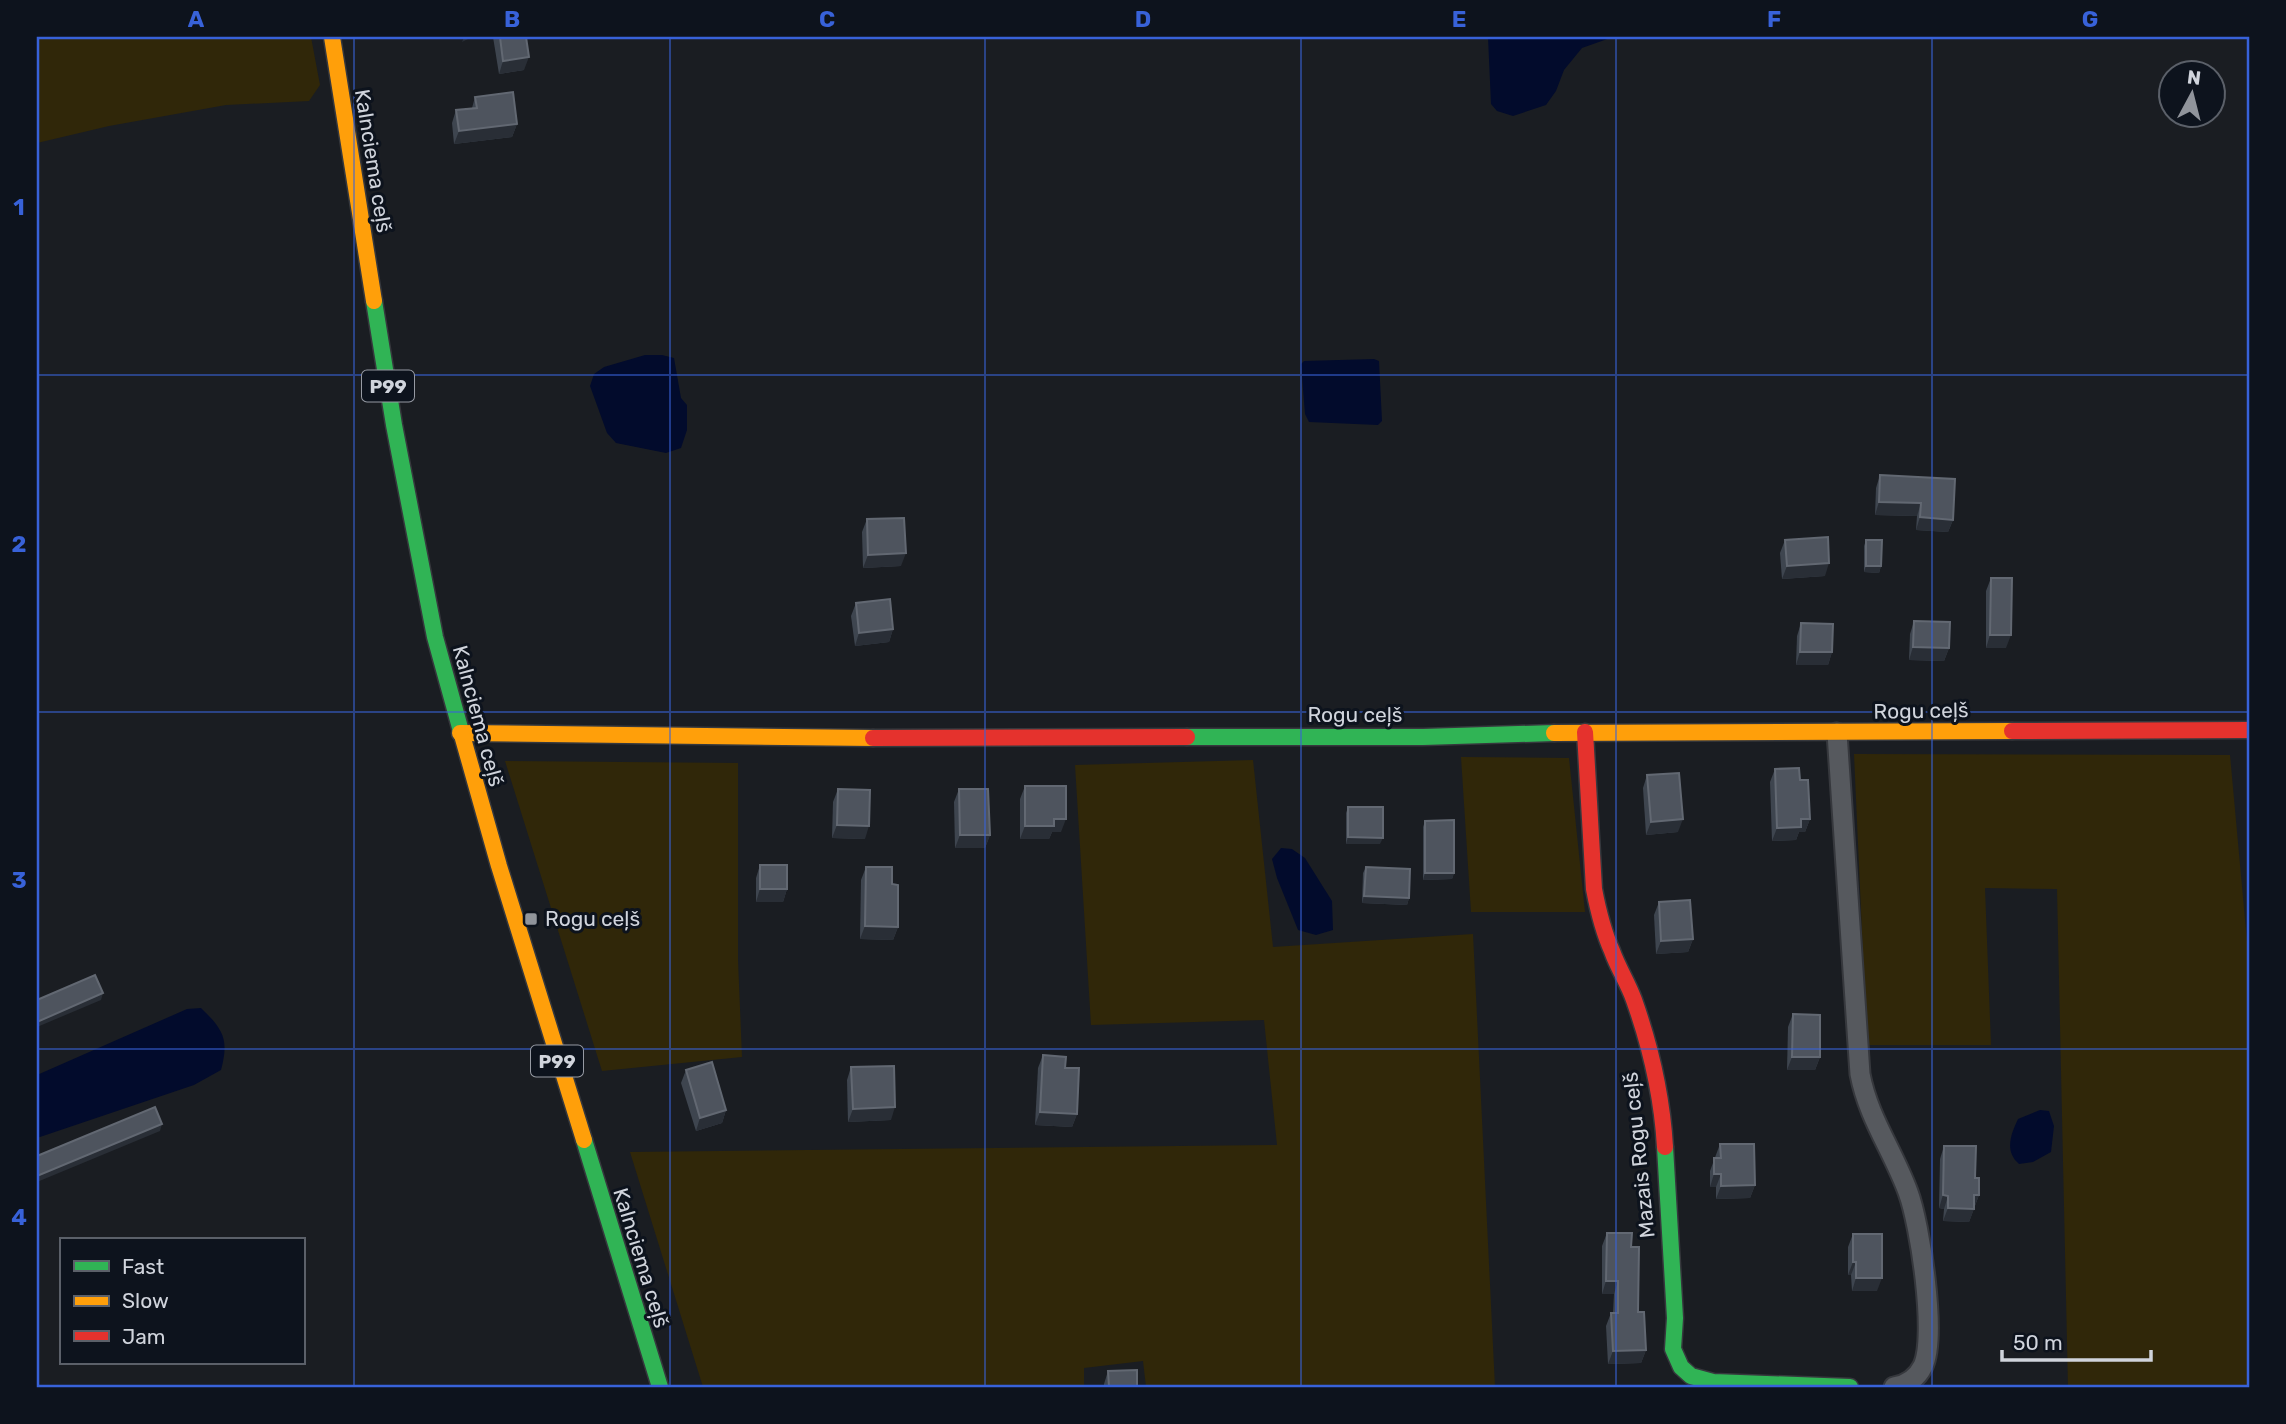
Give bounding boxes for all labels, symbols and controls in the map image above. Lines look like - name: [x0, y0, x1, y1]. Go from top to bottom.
- text: A: [188, 5, 205, 33]
- text: B: [504, 5, 520, 33]
- text: C: [819, 5, 835, 33]
- text: D: [1135, 5, 1151, 33]
- text: E: [1452, 5, 1466, 33]
- text: F: [1767, 5, 1781, 33]
- text: G: [2082, 5, 2098, 33]
- north arrow: [2156, 60, 2226, 130]
- text: N: [2186, 65, 2202, 90]
- street label: Kalnciema ceļš: [350, 87, 397, 234]
- text: 1: [13, 193, 25, 221]
- road number: P99: [362, 370, 414, 402]
- text: 2: [12, 530, 26, 558]
- street label: Kalnciema ceļš: [448, 643, 509, 789]
- street label: Rogu ceļš: [1873, 697, 1969, 724]
- street label: Rogu ceļš: [1307, 702, 1403, 727]
- text: 3: [11, 866, 27, 894]
- place label: Rogu ceļš: [545, 906, 640, 931]
- marker: Rogu ceļš: [523, 911, 539, 927]
- road number: P99: [531, 1046, 583, 1077]
- street label: Mazais Rogu ceļš: [1617, 1071, 1660, 1239]
- street label: Kalnciema ceļš: [608, 1185, 675, 1331]
- text: 4: [11, 1203, 27, 1231]
- legend: [60, 1238, 304, 1364]
- text: Fast: [122, 1254, 164, 1279]
- text: Slow: [122, 1288, 169, 1313]
- scale bar: [2002, 1319, 2151, 1363]
- text: Jam: [122, 1324, 166, 1349]
- text: 50 m: [2013, 1330, 2063, 1355]

